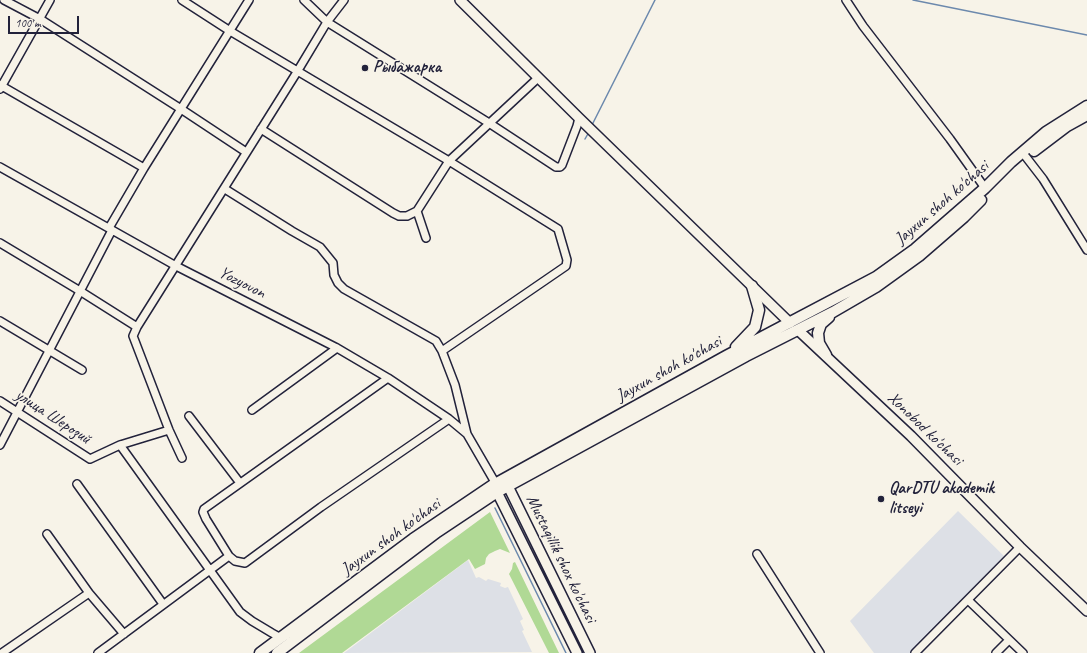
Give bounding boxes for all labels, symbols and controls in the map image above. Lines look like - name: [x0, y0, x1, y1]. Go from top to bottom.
- scale bar: [10, 8, 81, 34]
- text: 100 m: [15, 15, 41, 31]
- place label: Рыбажарка: [373, 58, 441, 78]
- marker: Рыбажарка: [360, 63, 370, 73]
- street label: Jayxun shoh ko'chasi: [891, 157, 993, 249]
- street label: Yozyovon: [215, 263, 269, 303]
- street label: Jayxun shoh ko'chasi: [613, 332, 725, 406]
- street label: улица Шерозий: [11, 385, 95, 449]
- street label: Xonobod ko'chasi: [883, 388, 967, 470]
- place label: QarDTU akademik litseyi: [889, 479, 994, 519]
- street label: Mustaqillik shox ko'chasi: [521, 492, 601, 626]
- street label: Jayxun shoh ko'chasi: [337, 494, 445, 580]
- marker: QarDTU akademik litseyi: [876, 494, 886, 504]

